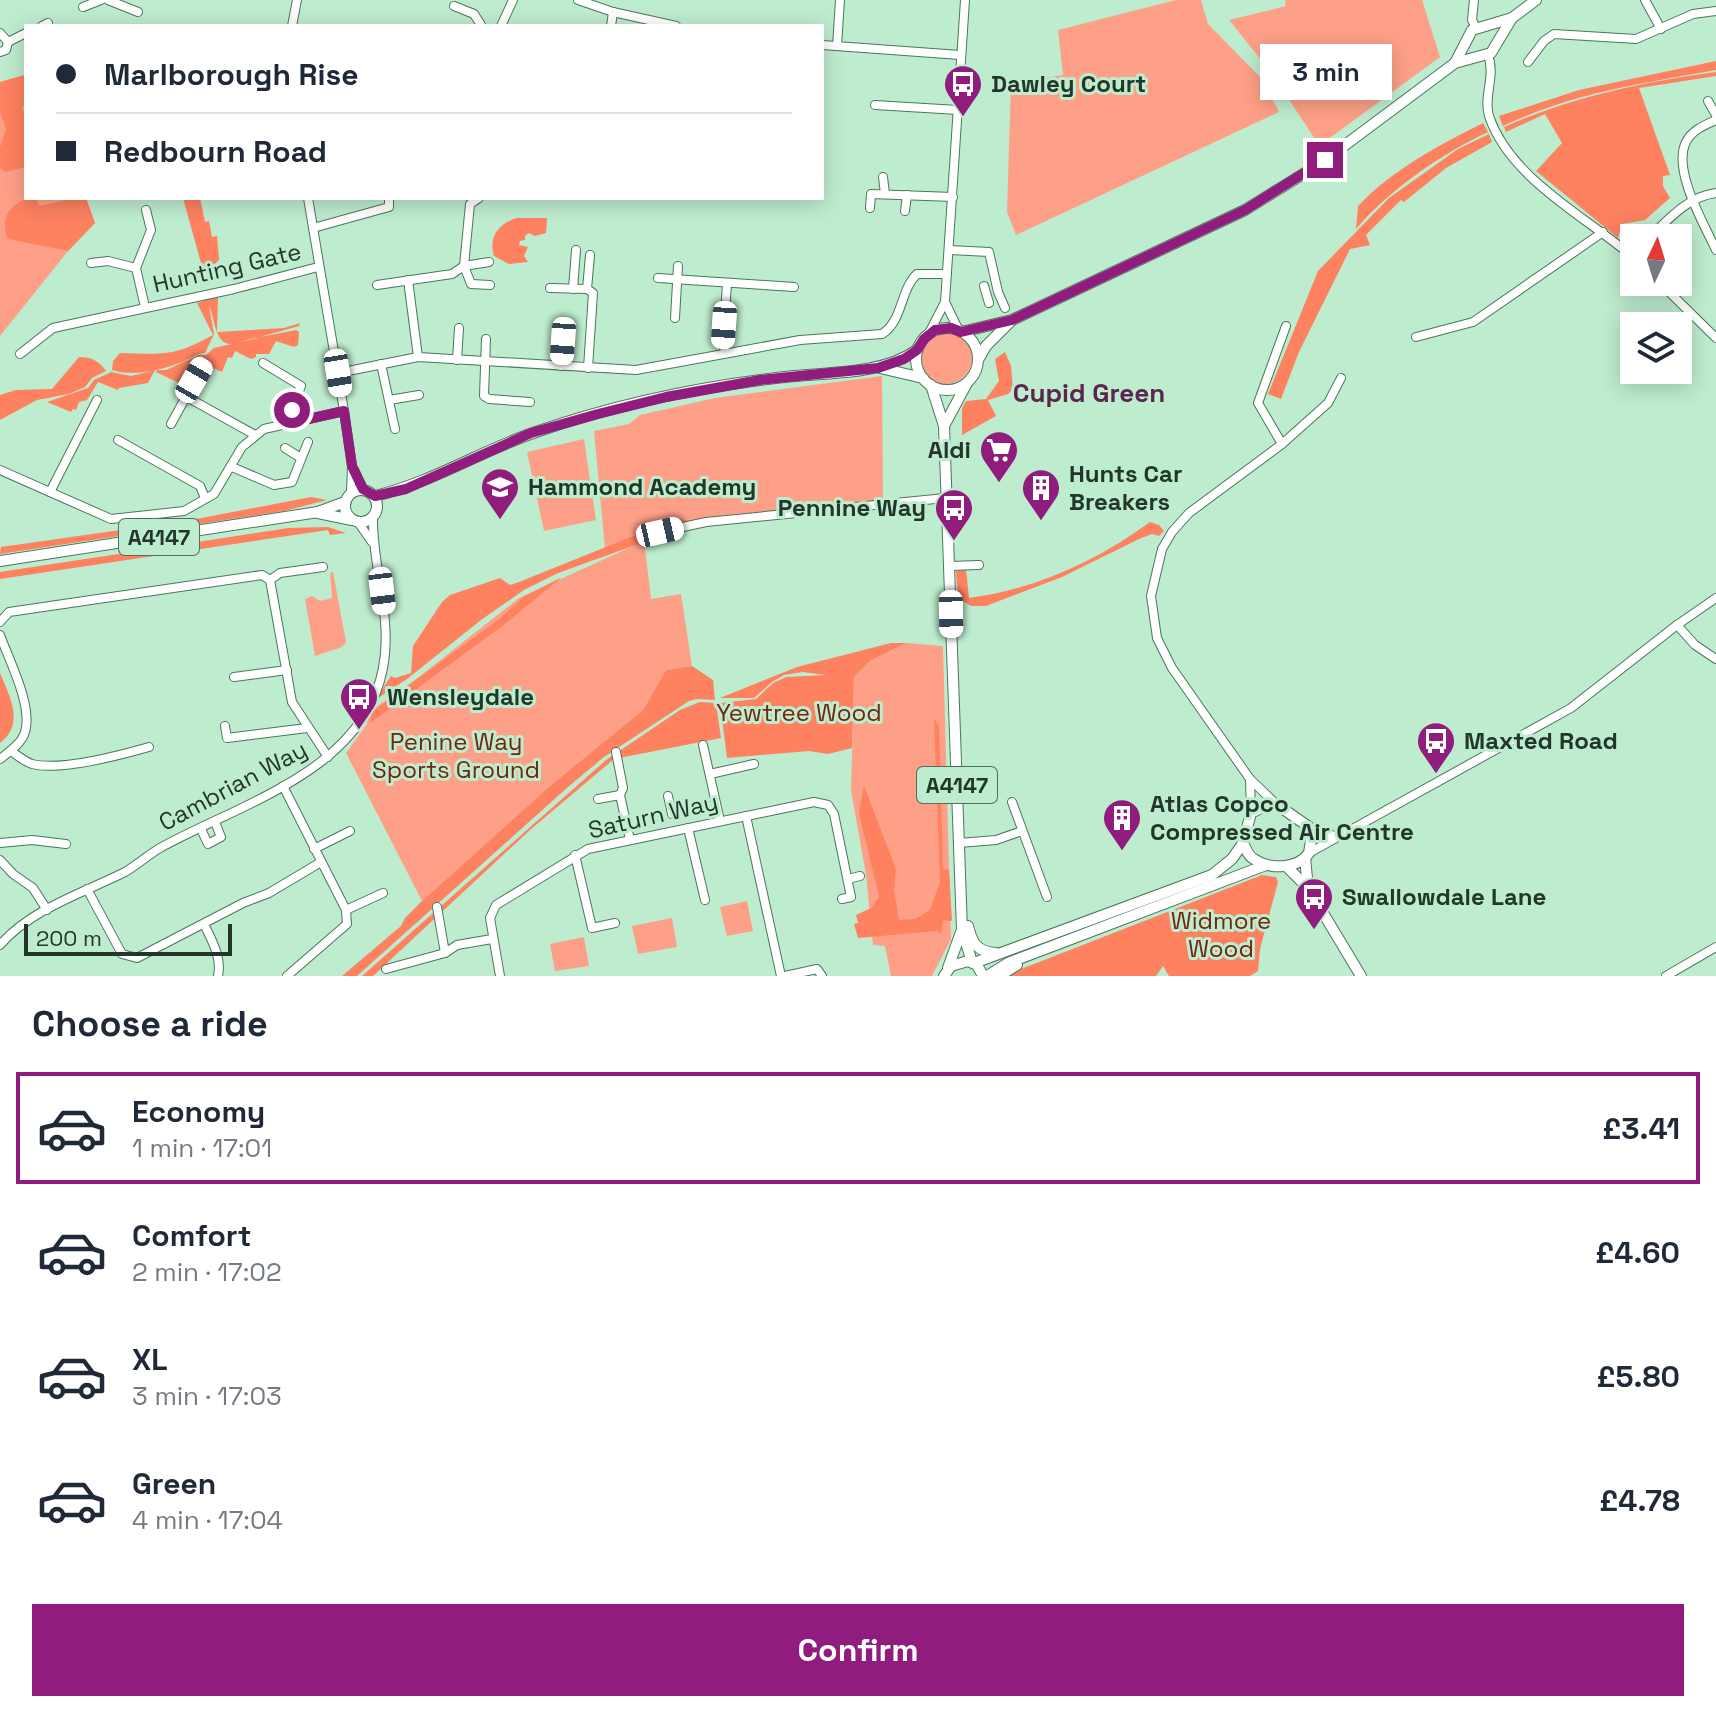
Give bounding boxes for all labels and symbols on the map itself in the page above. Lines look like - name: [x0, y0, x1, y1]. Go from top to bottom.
- callout: 3 min: [1259, 44, 1391, 100]
- bus stop icon: Dawley Court: [942, 63, 984, 118]
- place label: Dawley Court: [991, 68, 1146, 99]
- route end: [1307, 142, 1343, 178]
- north arrow: [1620, 224, 1692, 296]
- street label: Hunting Gate: [149, 235, 304, 300]
- car: [710, 300, 738, 350]
- car: [549, 316, 577, 366]
- car: [322, 347, 354, 399]
- car: [172, 353, 216, 407]
- district label: Cupid Green: [1013, 376, 1165, 410]
- route start: [274, 392, 310, 428]
- supermarket icon: Aldi: [978, 429, 1020, 484]
- place label: Aldi: [928, 434, 971, 465]
- place label: Hunts Car Breakers: [1069, 458, 1182, 517]
- school or university icon: Hammond Academy: [479, 466, 521, 521]
- building icon: Hunts Car Breakers: [1020, 467, 1062, 522]
- place label: Hammond Academy: [528, 471, 756, 502]
- bus stop icon: Pennine Way: [933, 487, 975, 542]
- place label: Pennine Way: [778, 492, 926, 523]
- car: [634, 515, 686, 549]
- road number: A4147: [119, 519, 199, 555]
- car: [367, 566, 397, 616]
- car: [939, 590, 963, 638]
- bus stop icon: Wensleydale: [338, 676, 380, 731]
- place label: Wensleydale: [387, 681, 534, 712]
- park label: Yewtree Wood: [716, 697, 882, 728]
- bus stop icon: Maxted Road: [1415, 720, 1457, 775]
- place label: Maxted Road: [1464, 725, 1618, 756]
- park label: Penine Way Sports Ground: [372, 726, 540, 785]
- street label: Cambrian Way: [153, 733, 312, 838]
- road number: A4147: [917, 767, 997, 803]
- street label: Saturn Way: [585, 786, 721, 845]
- place label: Atlas Copco Compressed Air Centre: [1150, 788, 1414, 847]
- building icon: Atlas Copco Compressed Air Centre: [1101, 797, 1143, 852]
- bus stop icon: Swallowdale Lane: [1293, 876, 1335, 931]
- place label: Swallowdale Lane: [1342, 881, 1546, 912]
- park label: Widmore Wood: [1171, 905, 1271, 964]
- scale bar: [24, 920, 232, 956]

